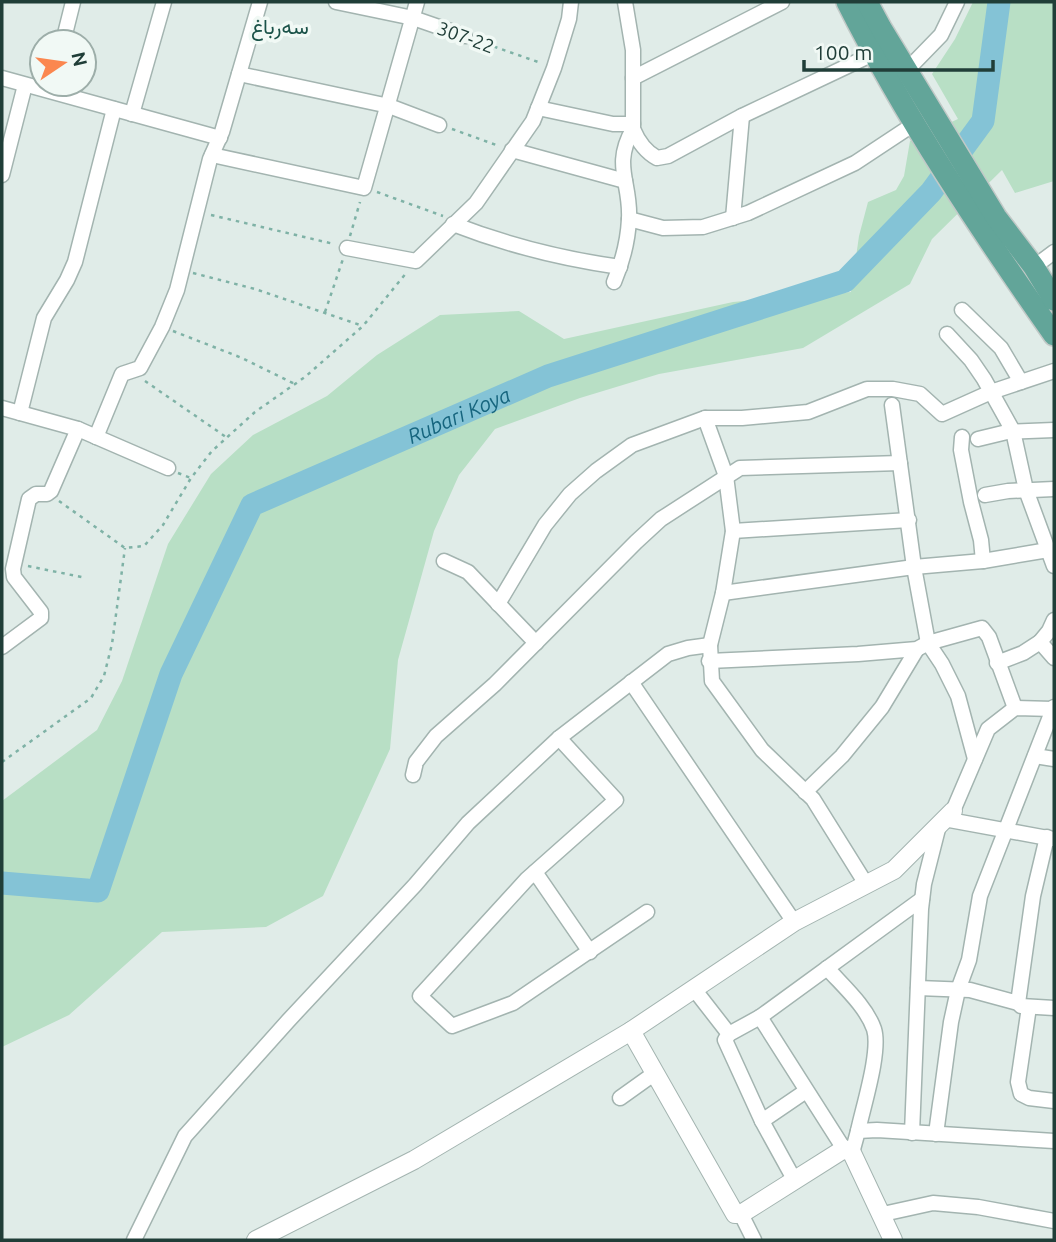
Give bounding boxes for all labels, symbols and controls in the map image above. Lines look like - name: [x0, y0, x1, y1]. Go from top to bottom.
- district label: سەرباغ: [251, 14, 309, 41]
- street label: 307-22: [434, 17, 498, 57]
- north arrow: [28, 28, 98, 98]
- scale bar: [804, 28, 993, 72]
- text: 100 m: [814, 40, 872, 64]
- text: N: [67, 50, 92, 69]
- water label: Rubari Koya: [403, 382, 514, 448]

